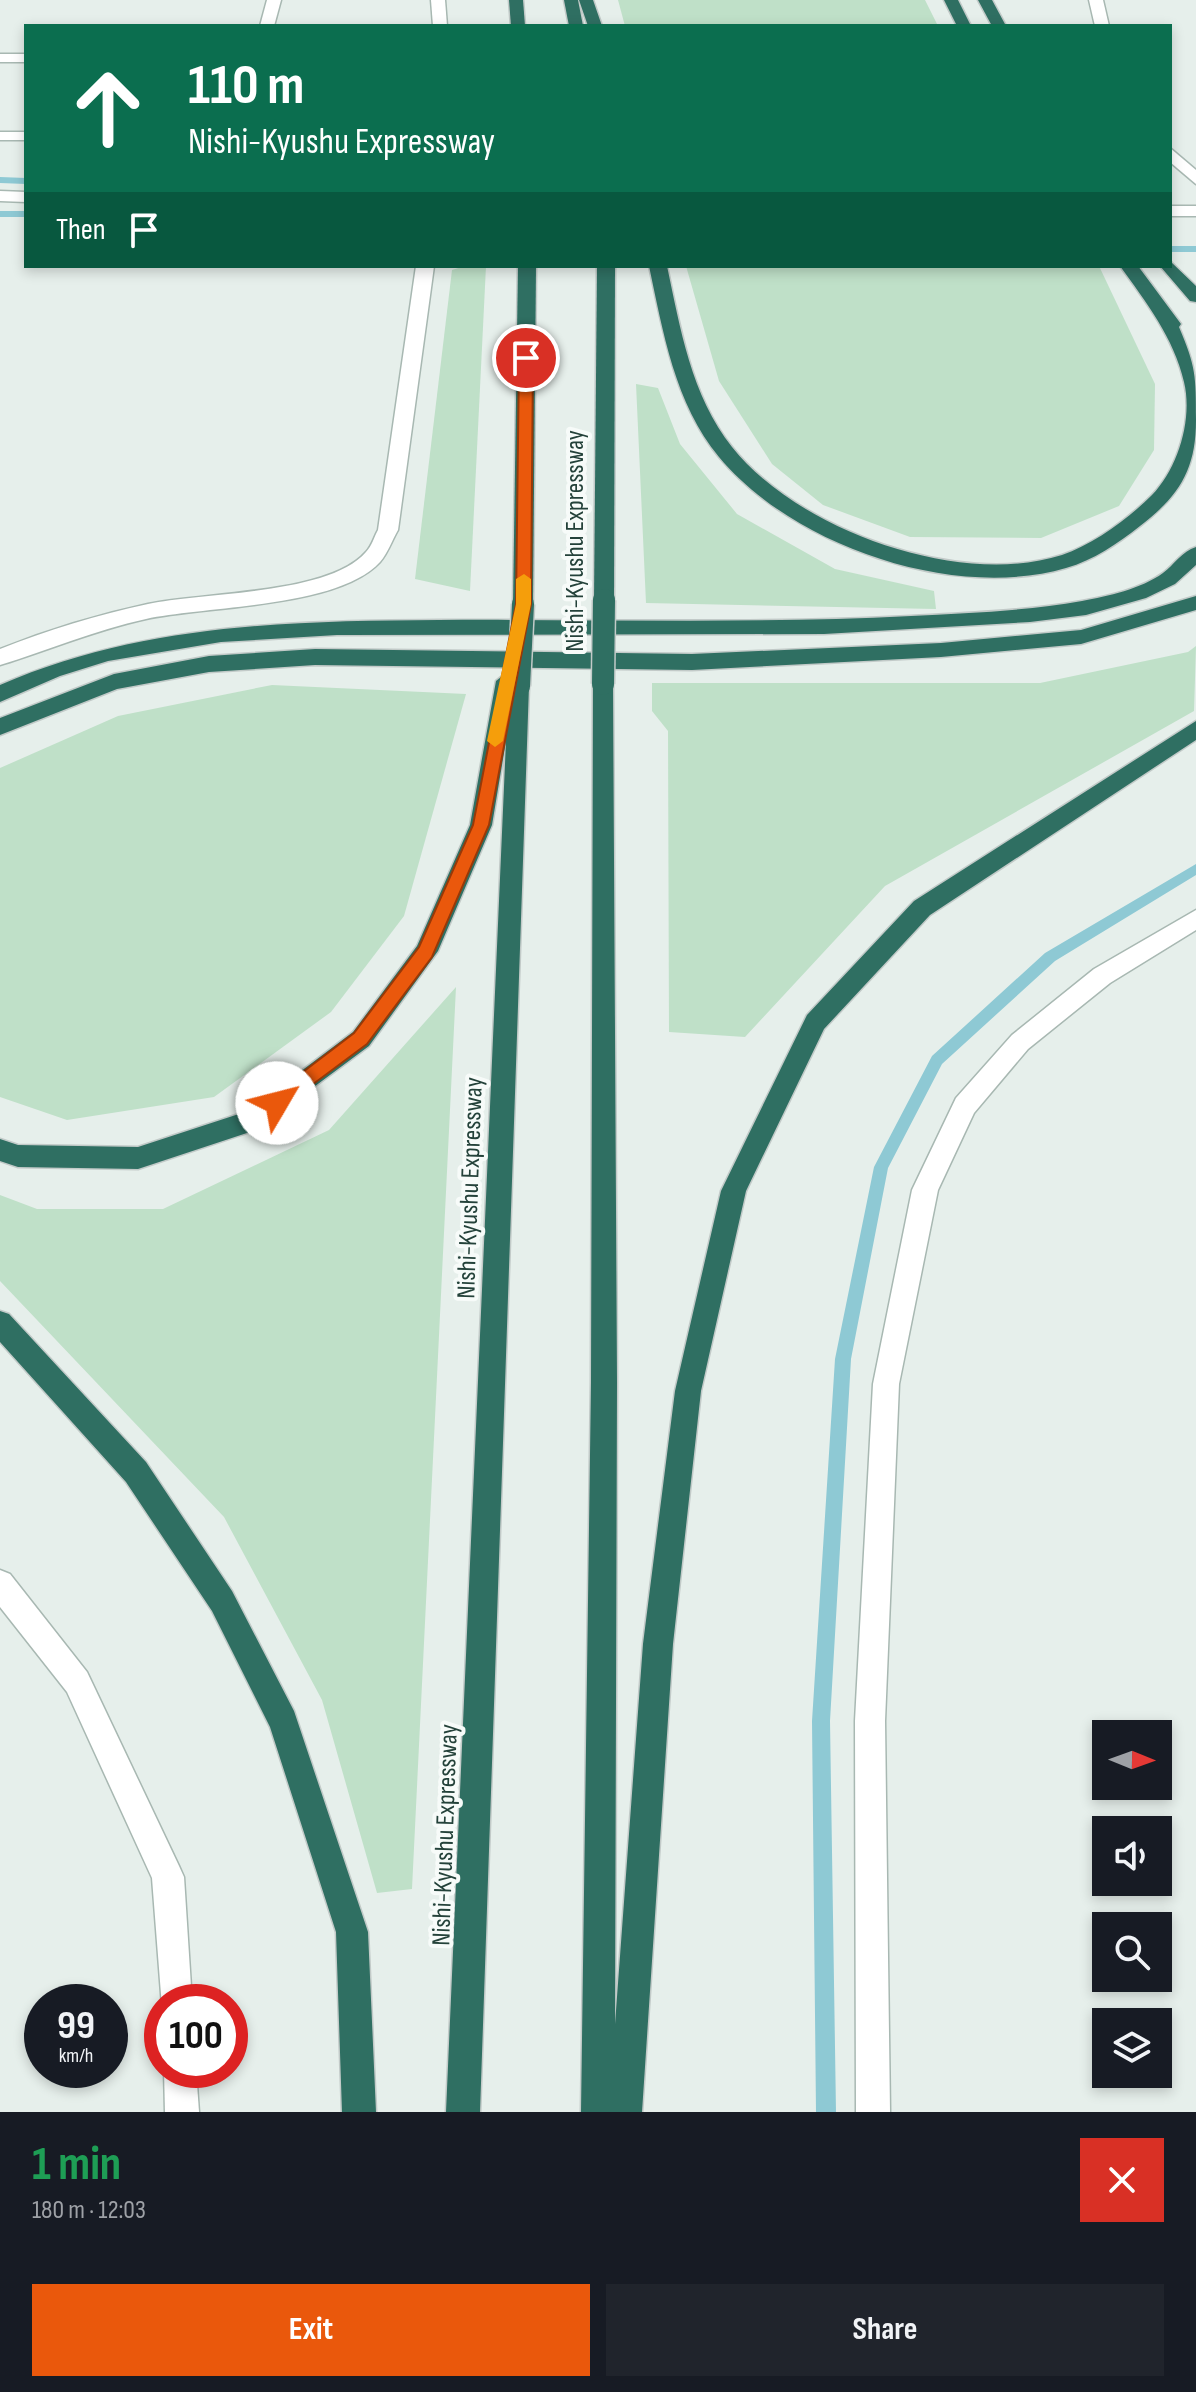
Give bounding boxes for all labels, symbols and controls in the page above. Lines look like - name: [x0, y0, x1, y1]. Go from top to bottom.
- text: 110 m: [188, 53, 304, 120]
- icon: ahead: [56, 56, 160, 160]
- text: Nishi-Kyushu Expressway: [188, 121, 495, 164]
- icon: arrive: [122, 208, 166, 252]
- text: Then: [56, 212, 106, 248]
- pin: [492, 324, 560, 392]
- icon: arrive: [504, 336, 548, 380]
- street label: Nishi-Kyushu Expressway: [560, 430, 591, 652]
- position arrow: [235, 1061, 319, 1145]
- street label: Nishi-Kyushu Expressway: [451, 1077, 490, 1299]
- north arrow: [1092, 1720, 1172, 1800]
- map controls: [1092, 1720, 1172, 2088]
- street label: Nishi-Kyushu Expressway: [426, 1724, 465, 1946]
- button: sound: [1092, 1816, 1172, 1896]
- button: search: [1092, 1912, 1172, 1992]
- speed limit sign: 100: [144, 1984, 248, 2088]
- text: 99: [57, 2002, 95, 2050]
- button: layers: [1092, 2008, 1172, 2088]
- text: km/h: [59, 2044, 93, 2068]
- text: 1 min: [32, 2136, 121, 2193]
- button: close: [1080, 2138, 1164, 2222]
- text: 180 m · 12:03: [32, 2195, 146, 2226]
- button: Exit: [32, 2284, 590, 2376]
- button: Share: [606, 2284, 1164, 2376]

